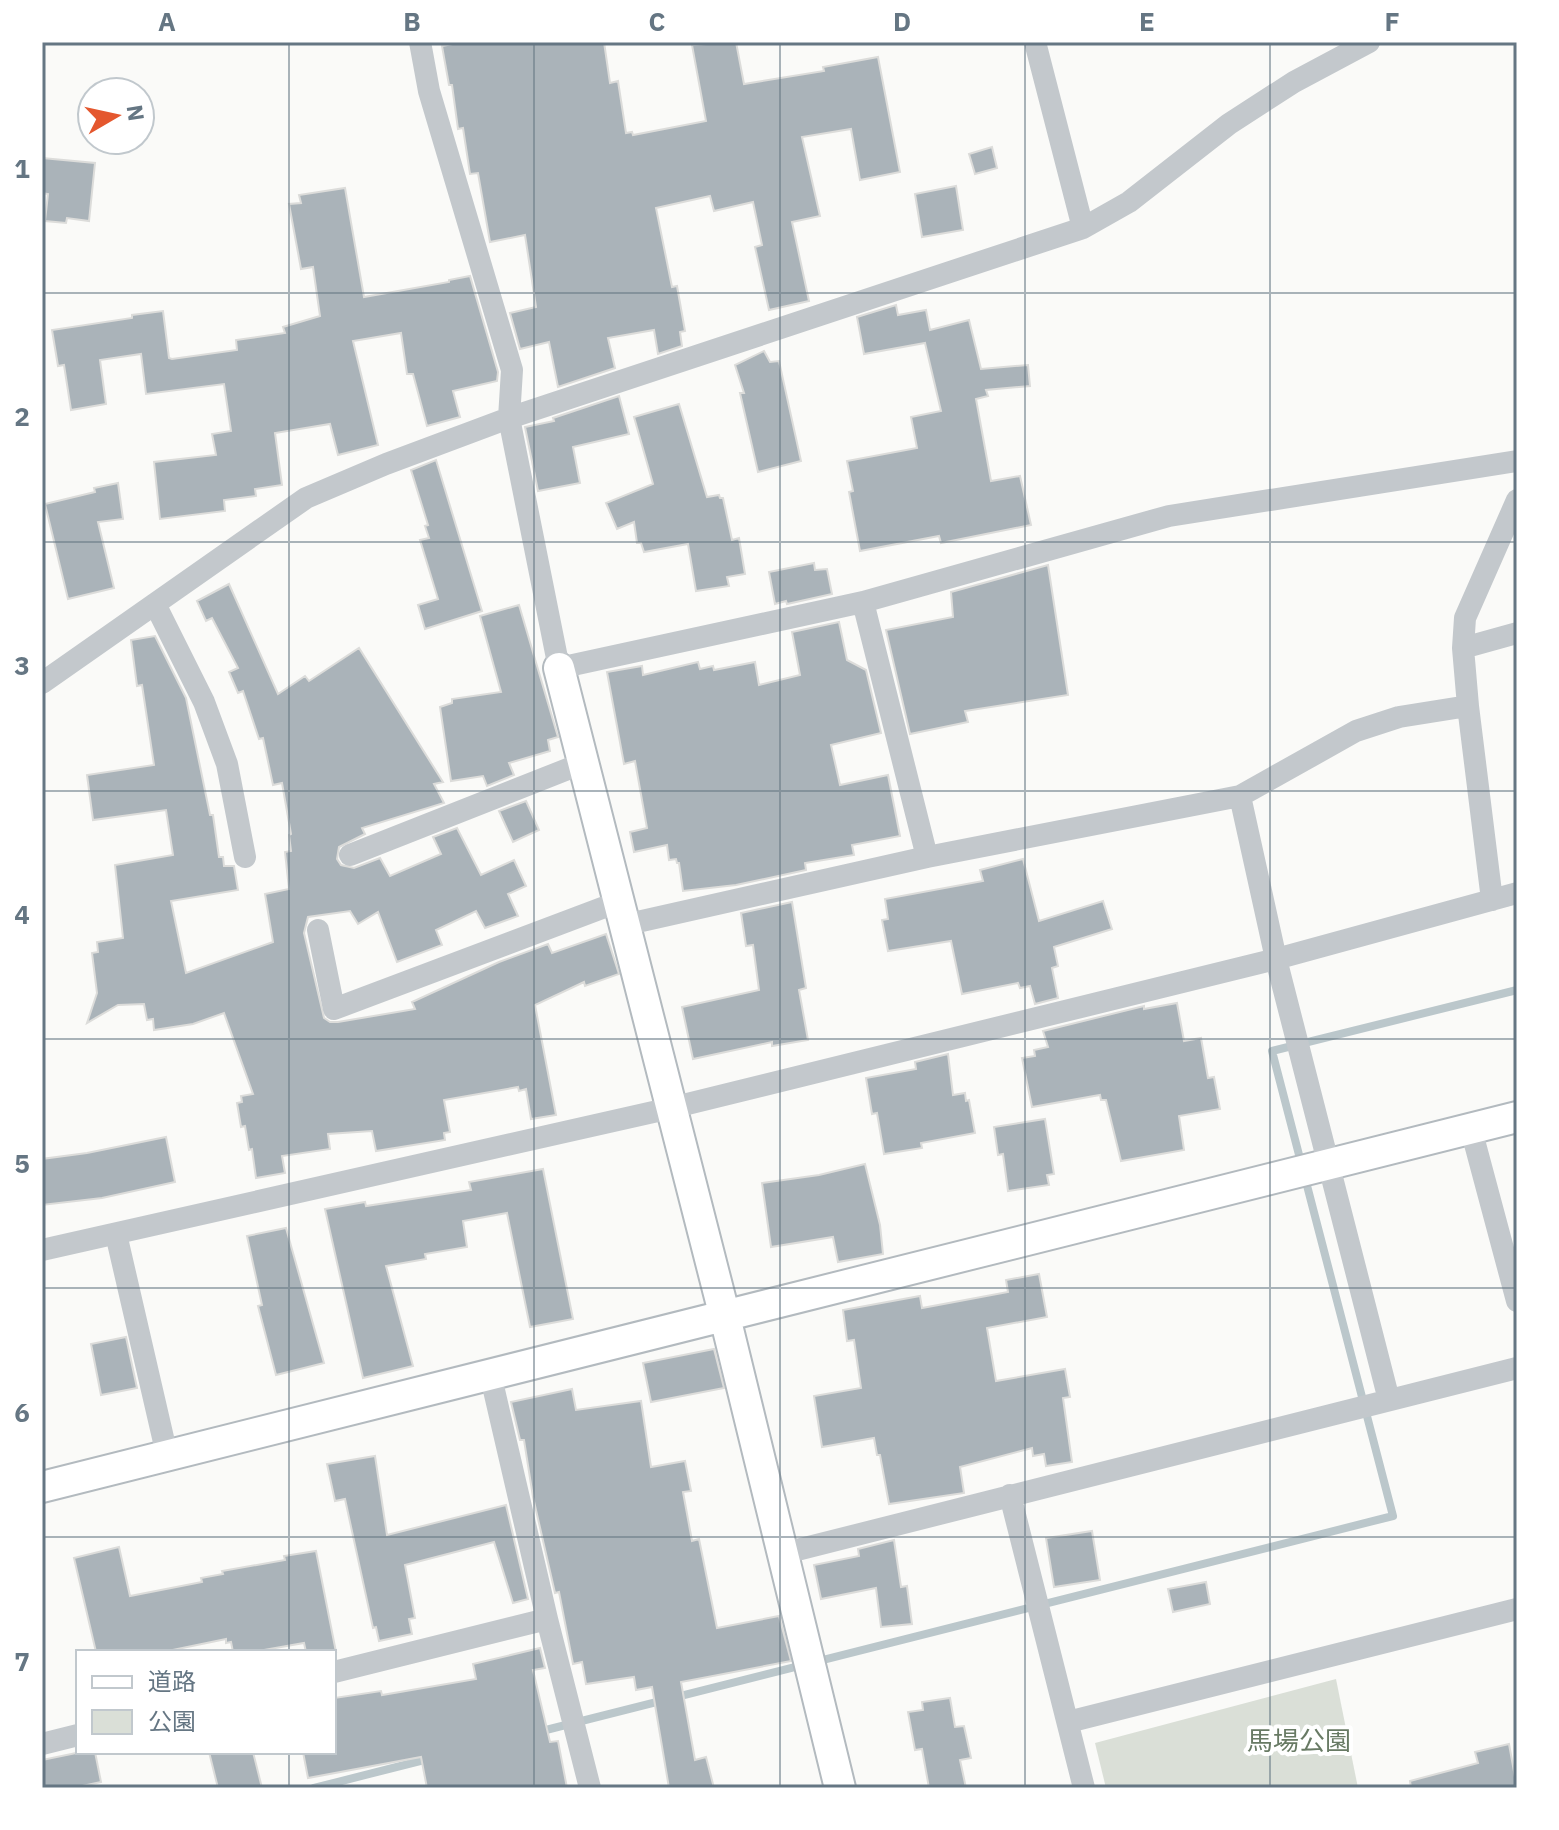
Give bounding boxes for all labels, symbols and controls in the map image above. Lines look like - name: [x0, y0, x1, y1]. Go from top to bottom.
- text: A: [158, 4, 176, 38]
- text: B: [403, 4, 421, 38]
- text: C: [649, 4, 666, 38]
- text: D: [893, 4, 911, 38]
- text: E: [1139, 4, 1155, 38]
- text: F: [1384, 4, 1400, 38]
- north arrow: [76, 76, 156, 156]
- text: N: [121, 103, 152, 123]
- text: 1: [14, 151, 30, 185]
- text: 2: [14, 399, 30, 433]
- text: 3: [14, 648, 30, 682]
- text: 4: [14, 897, 30, 931]
- text: 5: [14, 1146, 30, 1180]
- text: 6: [14, 1395, 30, 1429]
- text: 7: [14, 1644, 30, 1678]
- legend: [76, 1650, 336, 1754]
- text: 道路: [148, 1665, 196, 1697]
- text: 公園: [148, 1705, 196, 1737]
- park label: 馬場公園: [1247, 1723, 1351, 1757]

